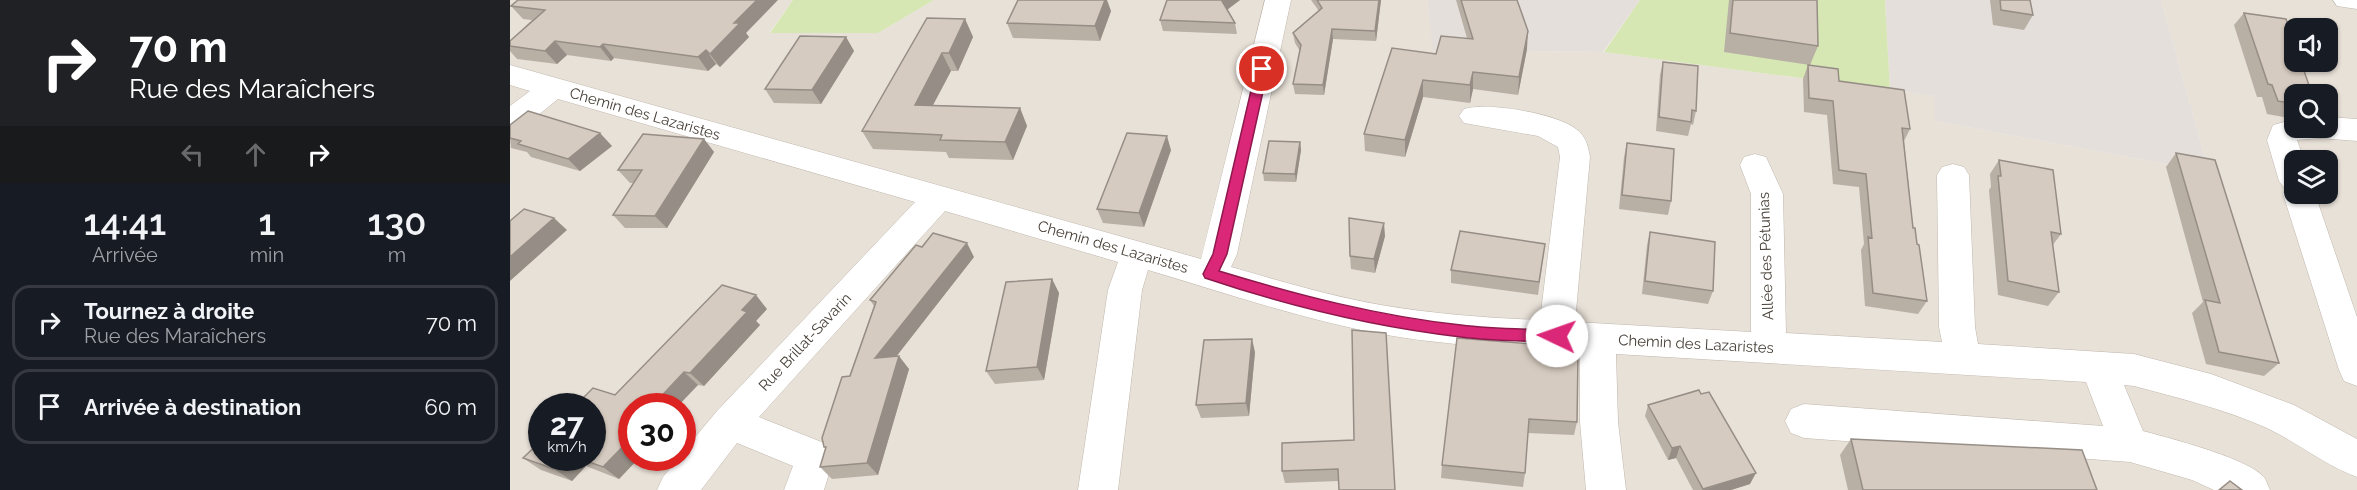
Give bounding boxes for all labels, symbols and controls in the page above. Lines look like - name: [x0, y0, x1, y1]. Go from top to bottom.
- map controls: [2284, 18, 2338, 204]
- button: sound: [2284, 18, 2338, 72]
- text: 70 m: [129, 23, 228, 72]
- icon: right: [30, 24, 108, 102]
- pin: [1236, 43, 1287, 94]
- icon: arrive: [1245, 52, 1278, 85]
- text: Rue des Maraîchers: [129, 73, 375, 104]
- street label: Chemin des Lazaristes: [568, 84, 722, 144]
- button: search: [2284, 84, 2338, 138]
- icon: left: [176, 138, 209, 171]
- icon: ahead: [239, 138, 272, 171]
- icon: right: [302, 138, 335, 171]
- button: layers: [2284, 150, 2338, 204]
- street label: Allée des Pétunias: [1755, 192, 1777, 320]
- text: 14:41: [84, 201, 166, 243]
- text: 1: [258, 201, 275, 243]
- text: 130: [368, 201, 426, 243]
- street label: Chemin des Lazaristes: [1036, 217, 1190, 277]
- text: Arrivée: [92, 243, 158, 267]
- text: min: [250, 243, 284, 267]
- text: m: [388, 243, 406, 267]
- street label: Rue Brillat-Savarin: [755, 289, 855, 395]
- text: Tournez à droite: [84, 298, 254, 324]
- position arrow: [1525, 304, 1589, 368]
- icon: right: [33, 306, 66, 339]
- text: 70 m: [426, 310, 477, 336]
- text: Rue des Maraîchers: [84, 324, 266, 348]
- street label: Chemin des Lazaristes: [1618, 331, 1774, 357]
- icon: arrive: [33, 390, 66, 423]
- speed limit sign: 30: [618, 393, 696, 471]
- text: Arrivée à destination: [84, 394, 301, 420]
- text: 60 m: [424, 394, 477, 420]
- text: 27: [550, 407, 584, 442]
- text: km/h: [547, 438, 587, 456]

